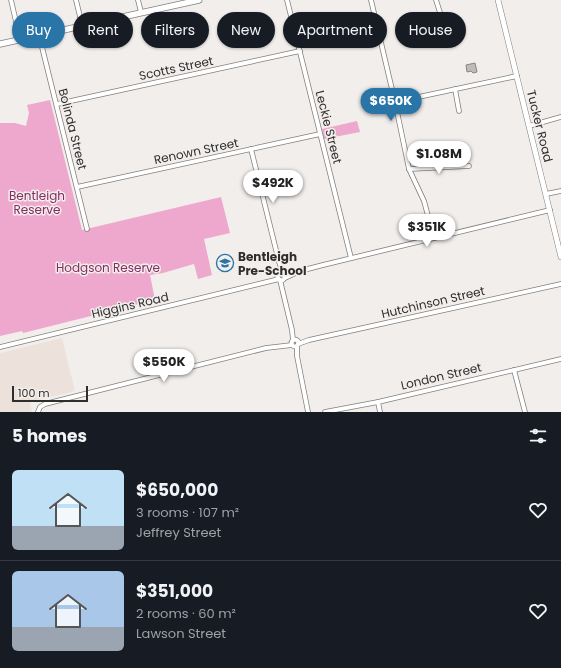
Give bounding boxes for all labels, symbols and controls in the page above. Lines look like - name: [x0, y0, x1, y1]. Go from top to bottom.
- chip: Buy: [12, 12, 65, 48]
- chip: Rent: [73, 12, 133, 48]
- chip: Filters: [141, 12, 209, 48]
- chip: New: [217, 12, 275, 48]
- chip: Apartment: [283, 12, 387, 48]
- chip: House: [395, 12, 466, 48]
- street label: Scotts Street: [137, 52, 215, 84]
- street label: Bolinda Street: [55, 87, 91, 171]
- pin: $650K: [363, 88, 419, 122]
- street label: Tucker Road: [523, 88, 557, 164]
- street label: Leckie Street: [312, 89, 346, 165]
- text: $650K: [370, 91, 412, 110]
- street label: Renown Street: [152, 134, 240, 168]
- pin: $1.08M: [406, 141, 472, 175]
- text: $1.08M: [416, 144, 462, 163]
- pin: $492K: [245, 170, 301, 204]
- text: $492K: [252, 173, 294, 192]
- park label: Bentleigh Reserve: [9, 187, 65, 218]
- pin: $351K: [399, 214, 455, 248]
- text: $351K: [408, 217, 446, 236]
- place label: Bentleigh Pre-School: [238, 248, 307, 279]
- school or university icon: Bentleigh Pre-School: [215, 253, 235, 273]
- park label: Hodgson Reserve: [56, 259, 160, 276]
- street label: Hutchinson Street: [379, 282, 487, 322]
- street label: Higgins Road: [90, 288, 170, 322]
- pin: $550K: [136, 349, 192, 383]
- text: $550K: [143, 352, 186, 371]
- street label: London Street: [399, 358, 483, 394]
- scale bar: [12, 384, 88, 403]
- text: 100 m: [18, 385, 50, 401]
- text: 5 homes: [12, 424, 87, 448]
- icon: filters: [527, 425, 549, 447]
- text: $650,000: [136, 478, 218, 502]
- icon: home: [44, 486, 92, 534]
- icon: heart: [527, 499, 549, 521]
- text: 3 rooms · 107 m²: [136, 503, 239, 522]
- text: Jeffrey Street: [136, 523, 221, 542]
- text: $351,000: [136, 579, 213, 603]
- icon: home: [44, 587, 92, 635]
- icon: heart: [527, 600, 549, 622]
- text: 2 rooms · 60 m²: [136, 604, 236, 623]
- text: Lawson Street: [136, 624, 226, 643]

